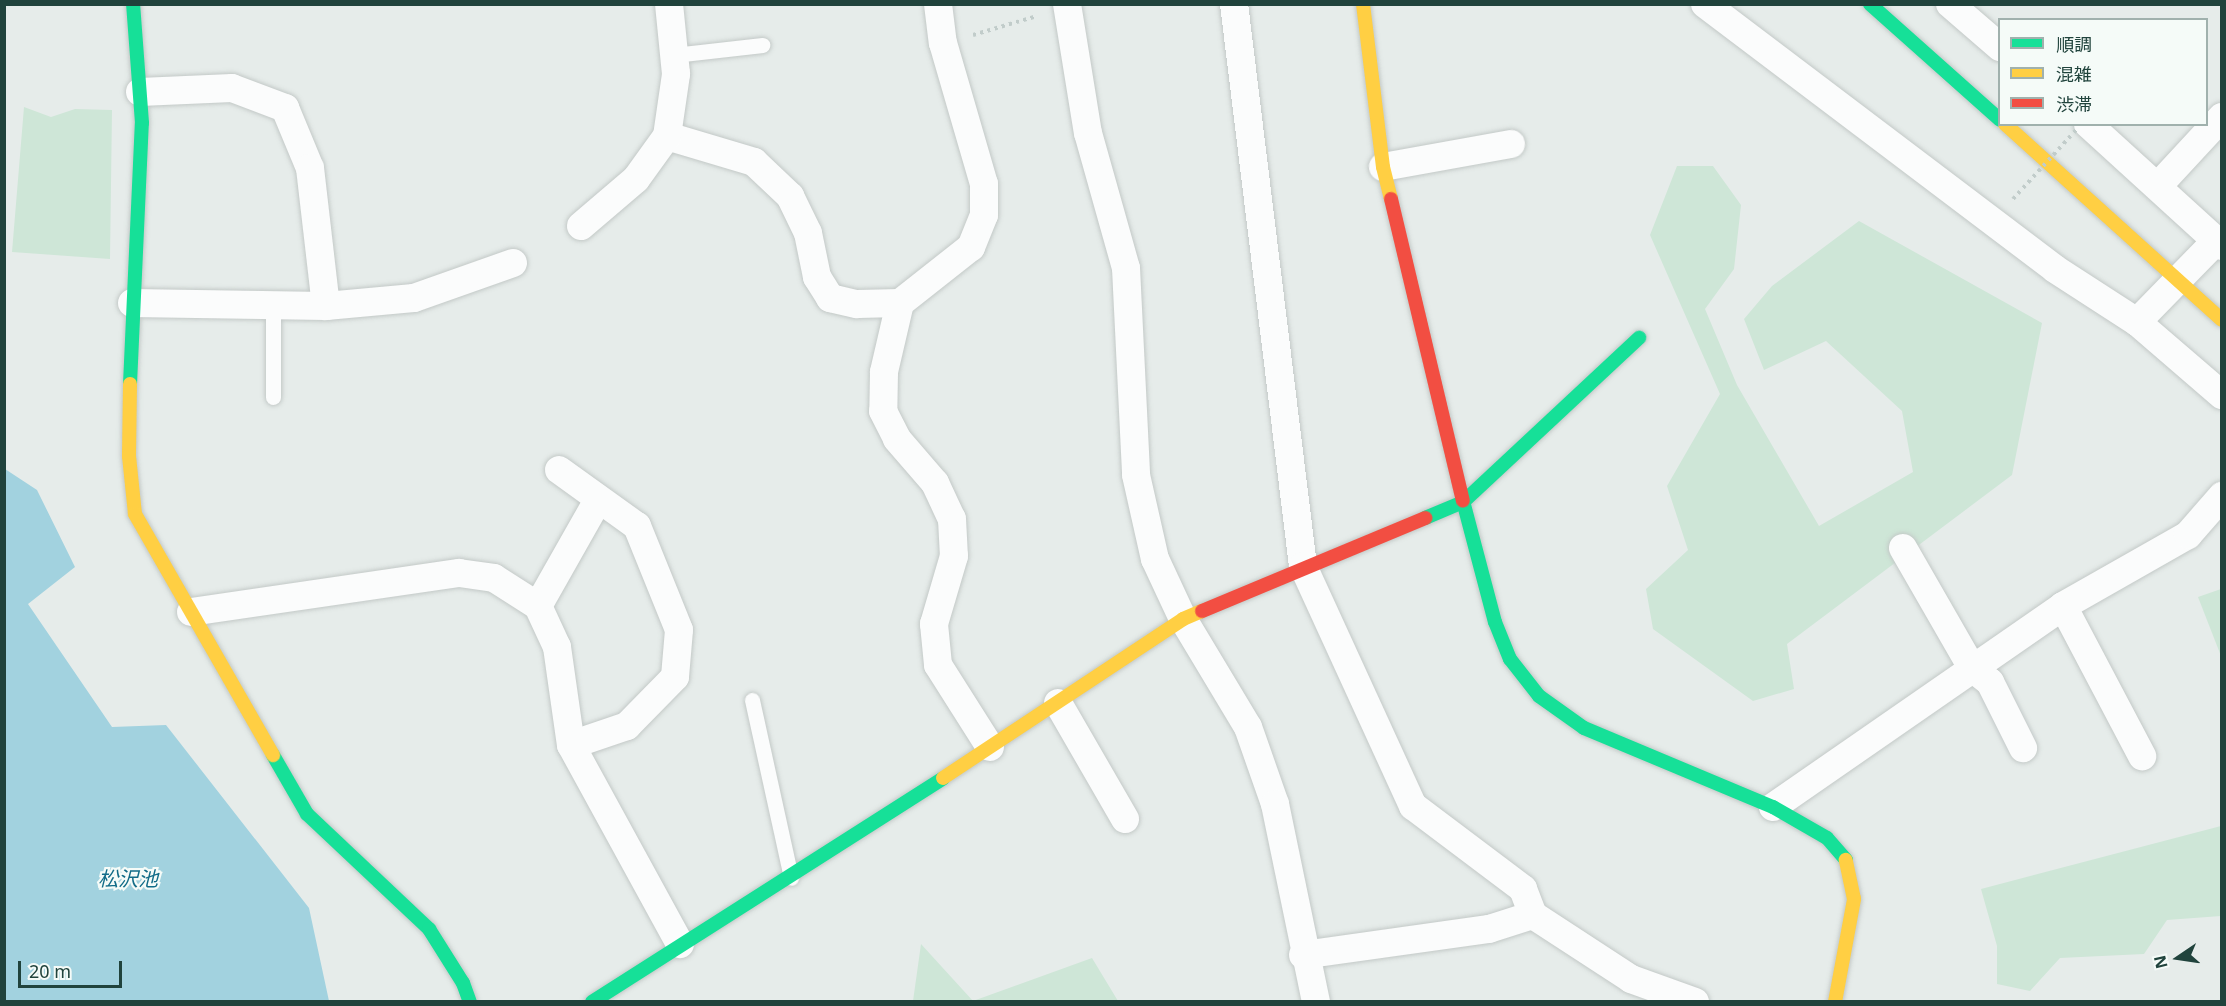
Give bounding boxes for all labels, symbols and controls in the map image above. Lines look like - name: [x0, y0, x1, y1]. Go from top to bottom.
- legend: [1998, 18, 2208, 126]
- text: 順調: [2056, 32, 2092, 56]
- text: 混雑: [2056, 62, 2092, 86]
- text: 渋滞: [2056, 92, 2092, 116]
- water label: 松沢池: [98, 866, 158, 890]
- north arrow: [2148, 928, 2208, 988]
- scale bar: [21, 949, 124, 987]
- text: N: [2148, 953, 2173, 971]
- text: 20 m: [29, 959, 71, 983]

